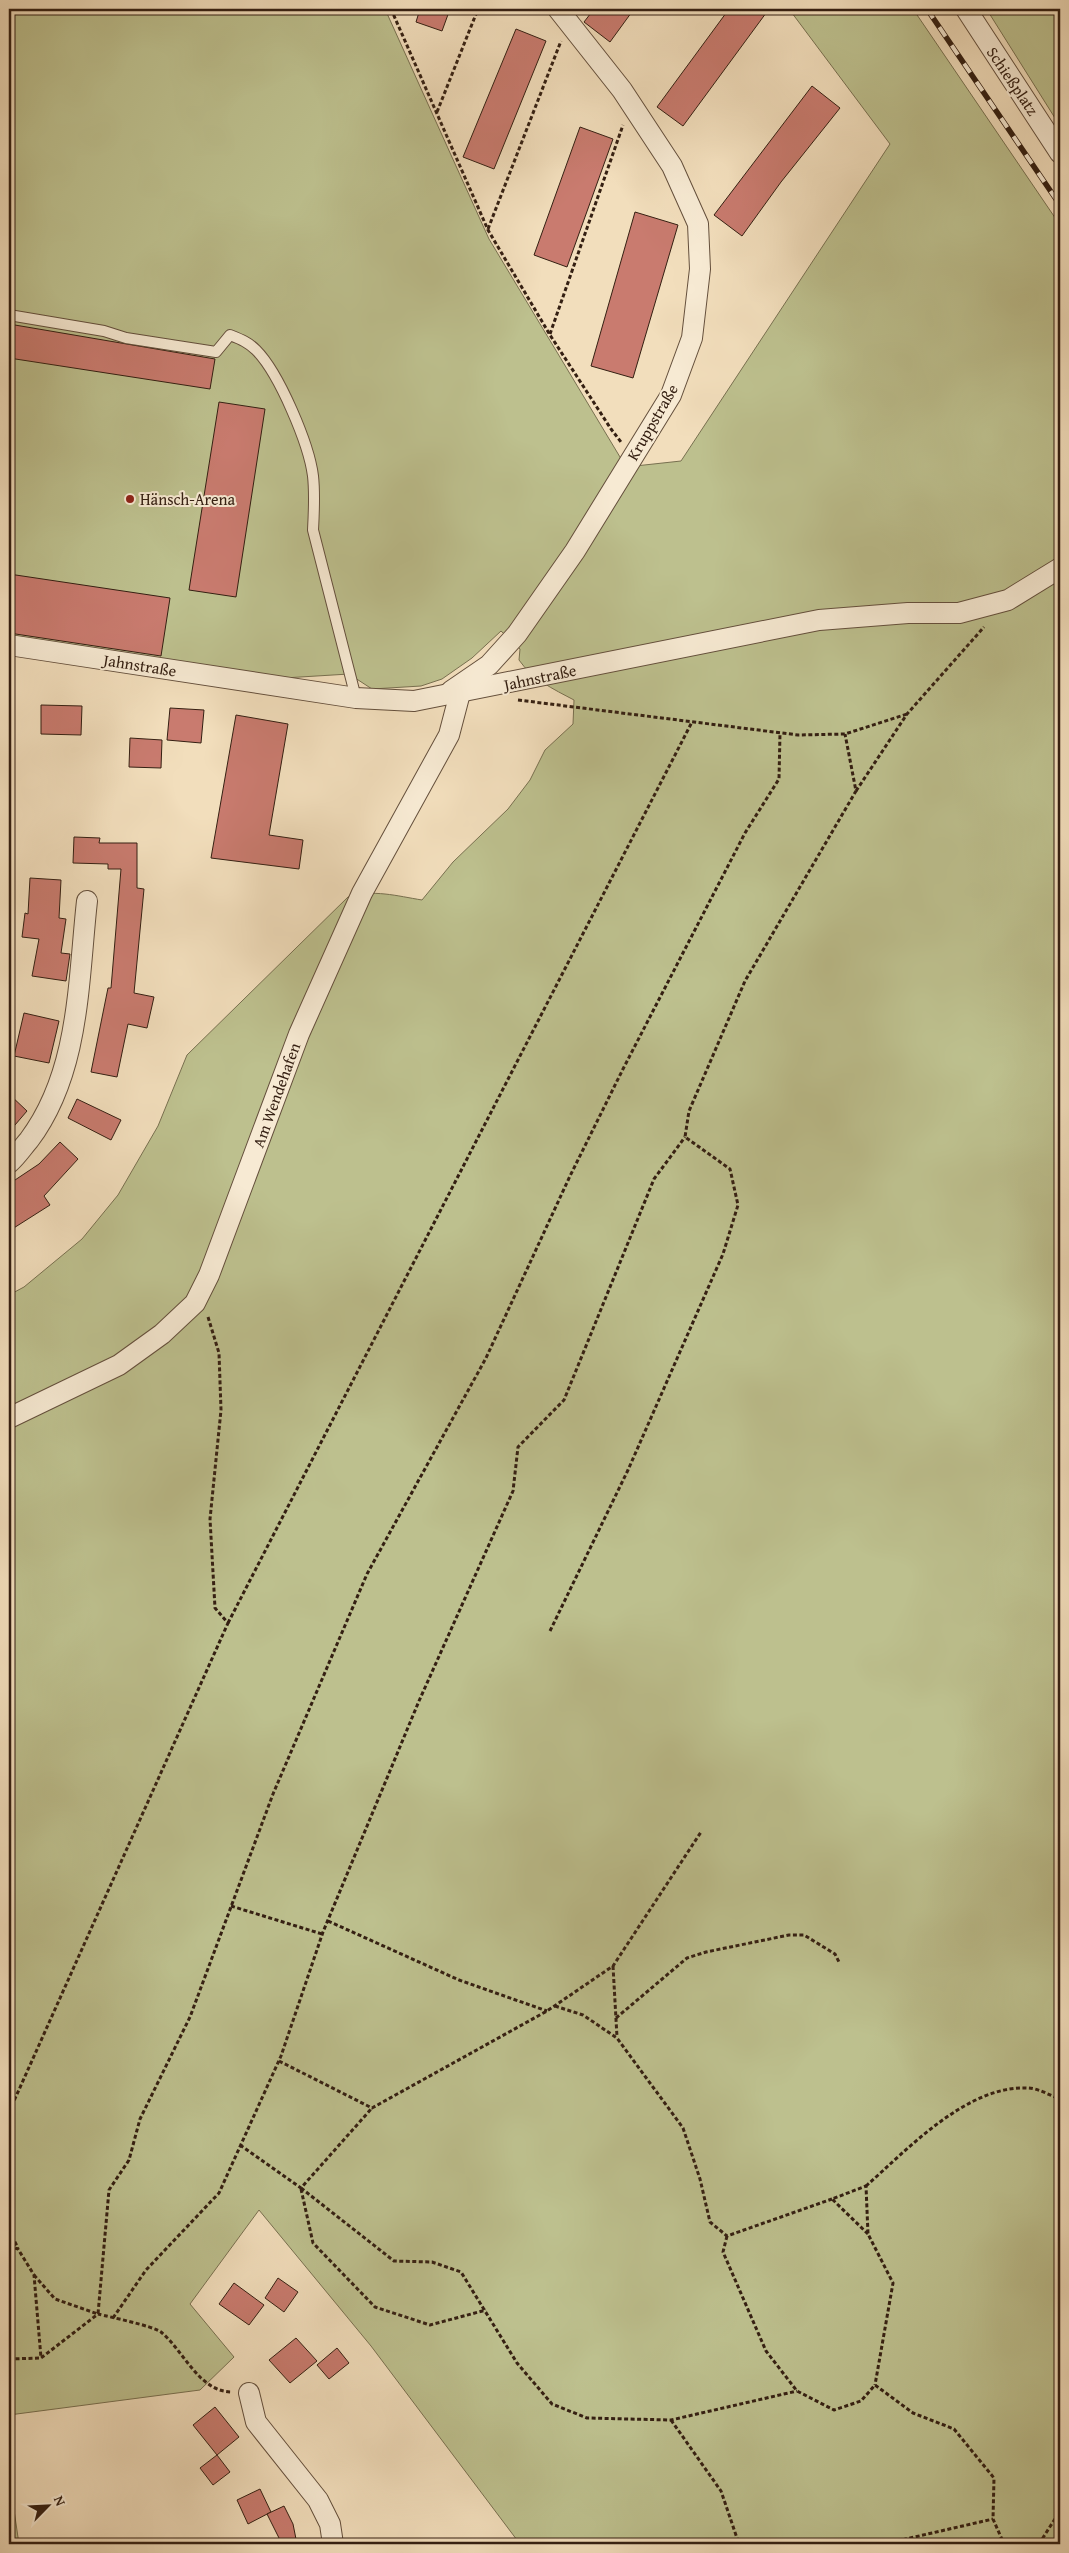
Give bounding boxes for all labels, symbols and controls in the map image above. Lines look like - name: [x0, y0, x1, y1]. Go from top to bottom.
- street label: Schießplatz: [981, 42, 1045, 120]
- street label: Kruppstraße: [620, 379, 684, 465]
- place label: Hänsch-Arena: [140, 487, 235, 511]
- marker: Hänsch-Arena: [124, 493, 136, 505]
- street label: Jahnstraße: [100, 647, 178, 683]
- street label: Jahnstraße: [500, 658, 578, 697]
- street label: Am Wendehafen: [246, 1039, 306, 1151]
- north arrow: [22, 2480, 72, 2530]
- text: N: [49, 2492, 71, 2510]

